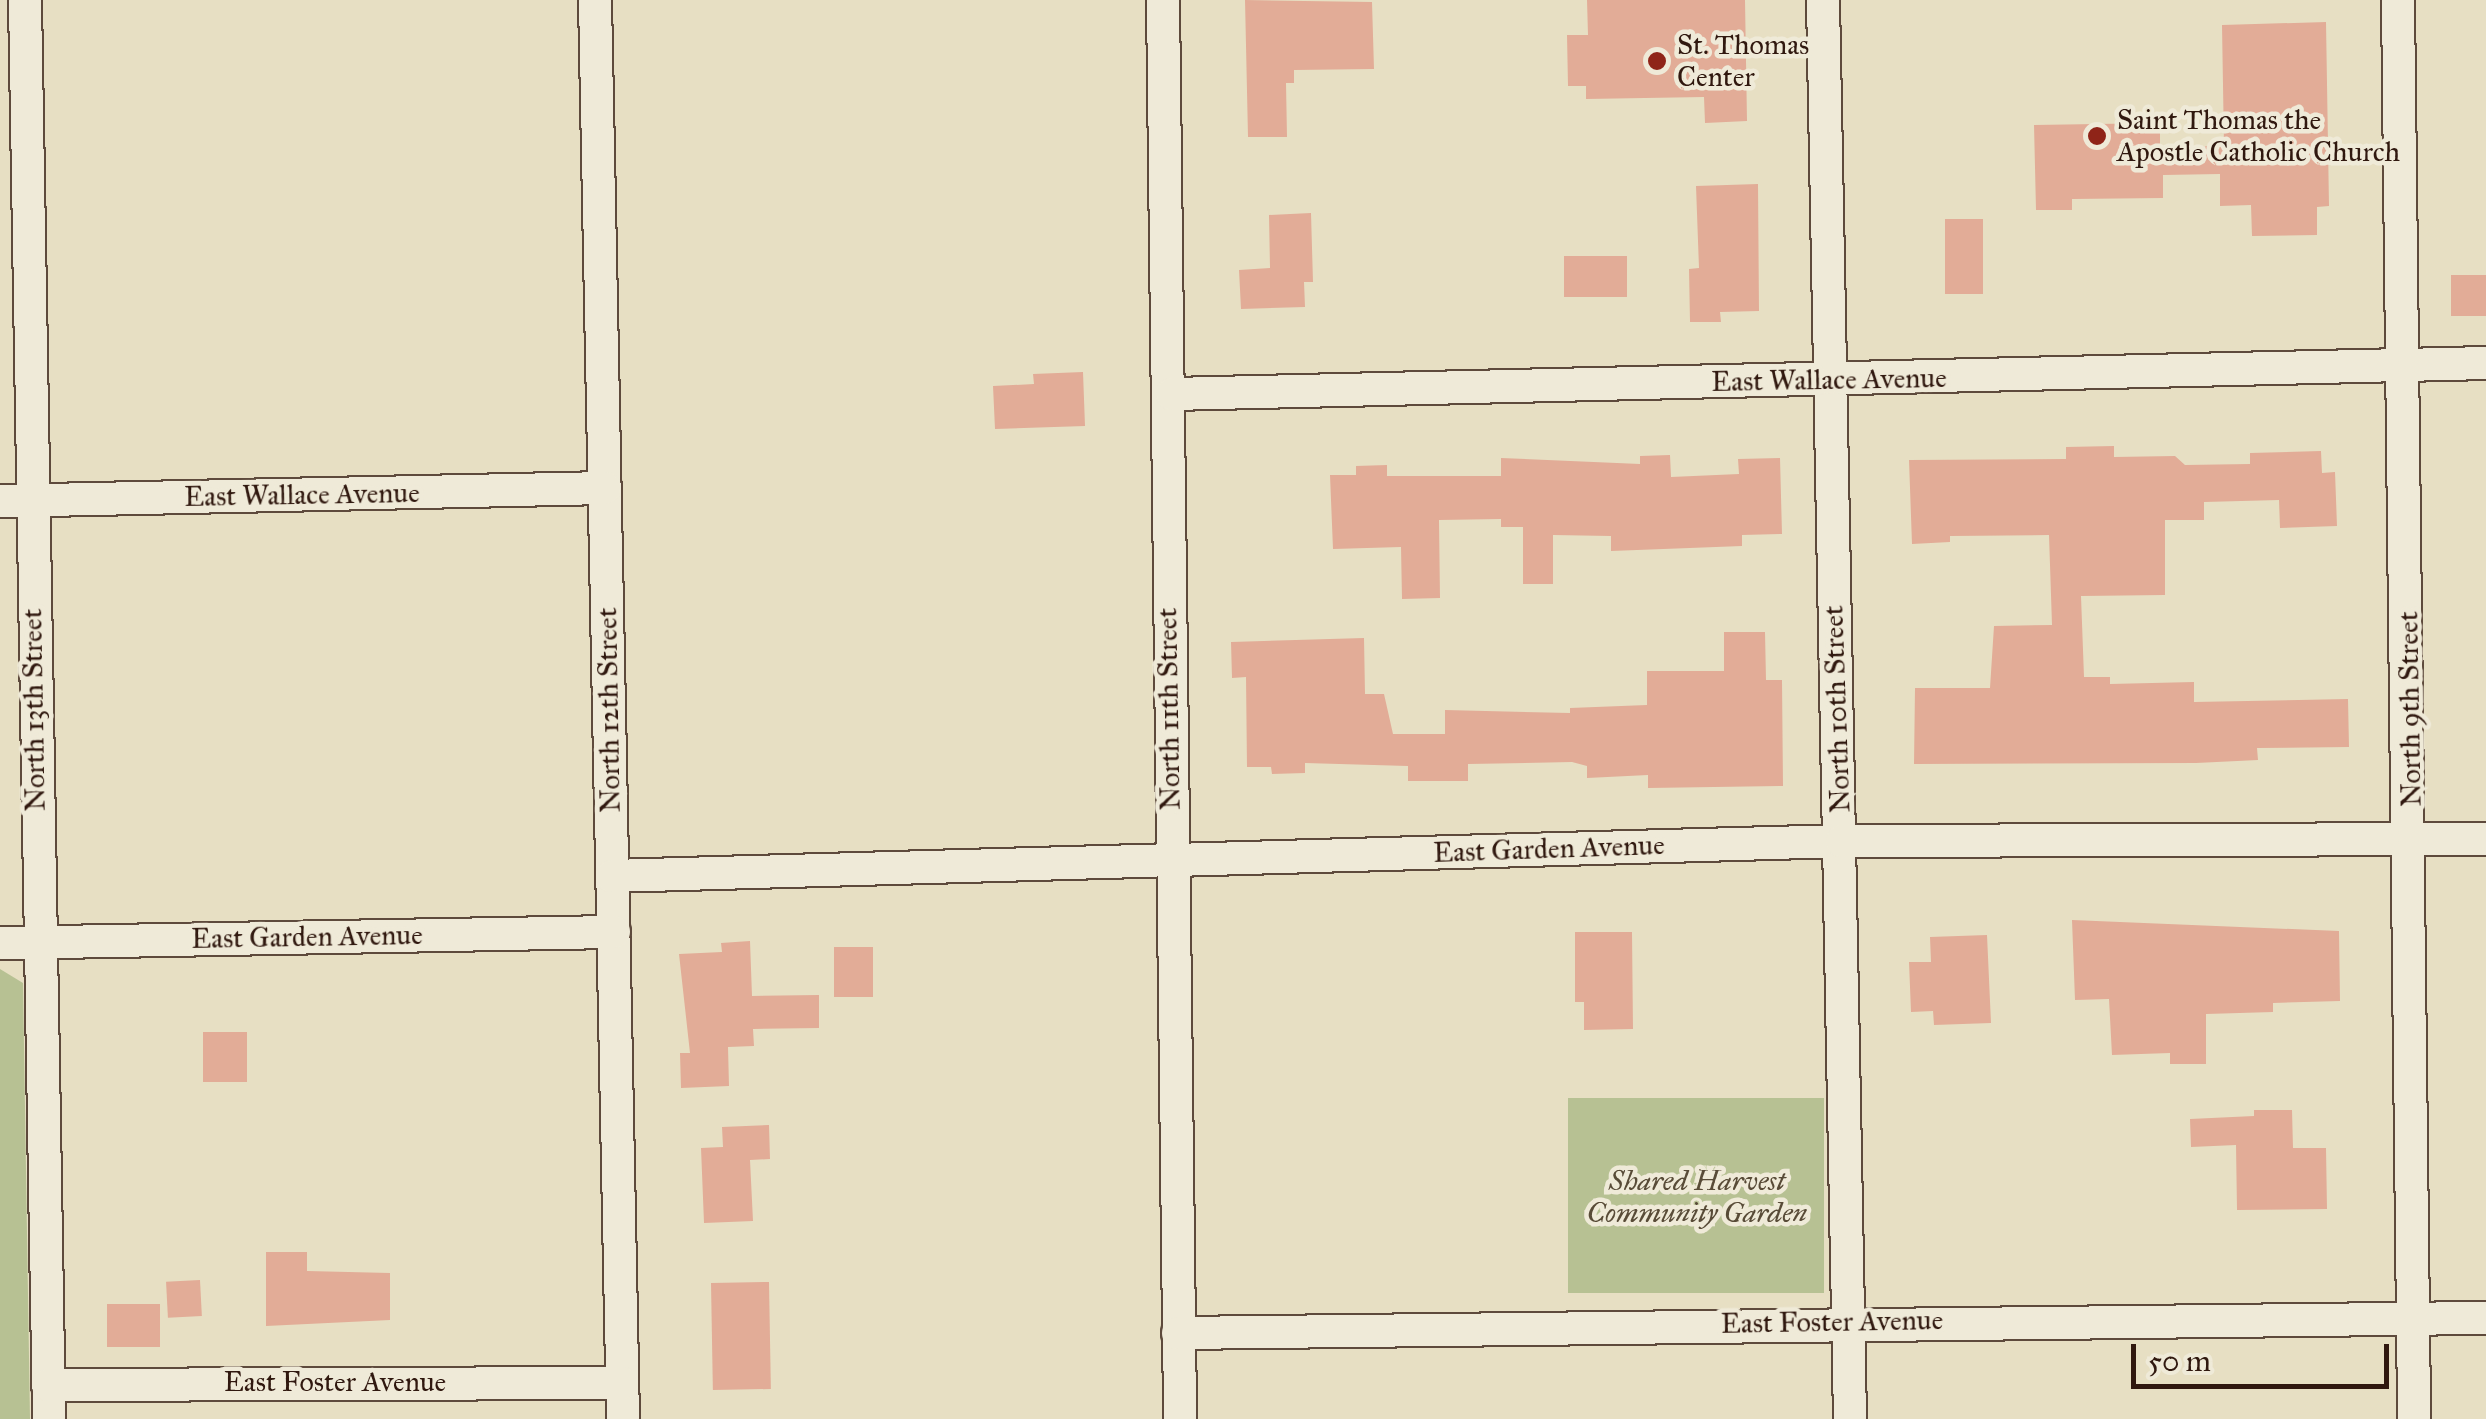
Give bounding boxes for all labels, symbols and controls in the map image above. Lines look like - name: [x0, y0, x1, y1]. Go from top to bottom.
- place label: St. Thomas Center: [1677, 28, 1809, 94]
- marker: St. Thomas Center: [1646, 50, 1668, 72]
- place label: Saint Thomas the Apostle Catholic Church: [2117, 103, 2400, 169]
- marker: Saint Thomas the Apostle Catholic Church: [2086, 125, 2108, 147]
- street label: East Wallace Avenue: [1711, 361, 1947, 399]
- street label: East Wallace Avenue: [184, 476, 420, 514]
- street label: North 10th Street: [1817, 605, 1857, 813]
- street label: North 12th Street: [590, 607, 628, 813]
- street label: North 11th Street: [1150, 607, 1188, 811]
- street label: North 13th Street: [15, 608, 53, 812]
- street label: North 9th Street: [2391, 611, 2429, 807]
- street label: East Garden Avenue: [1433, 828, 1665, 870]
- street label: East Garden Avenue: [191, 918, 423, 956]
- park label: Shared Harvest Community Garden: [1587, 1164, 1807, 1230]
- street label: East Foster Avenue: [1721, 1303, 1943, 1341]
- scale bar: [2136, 1324, 2394, 1386]
- text: 50 m: [2148, 1343, 2211, 1379]
- street label: East Foster Avenue: [224, 1365, 446, 1399]

